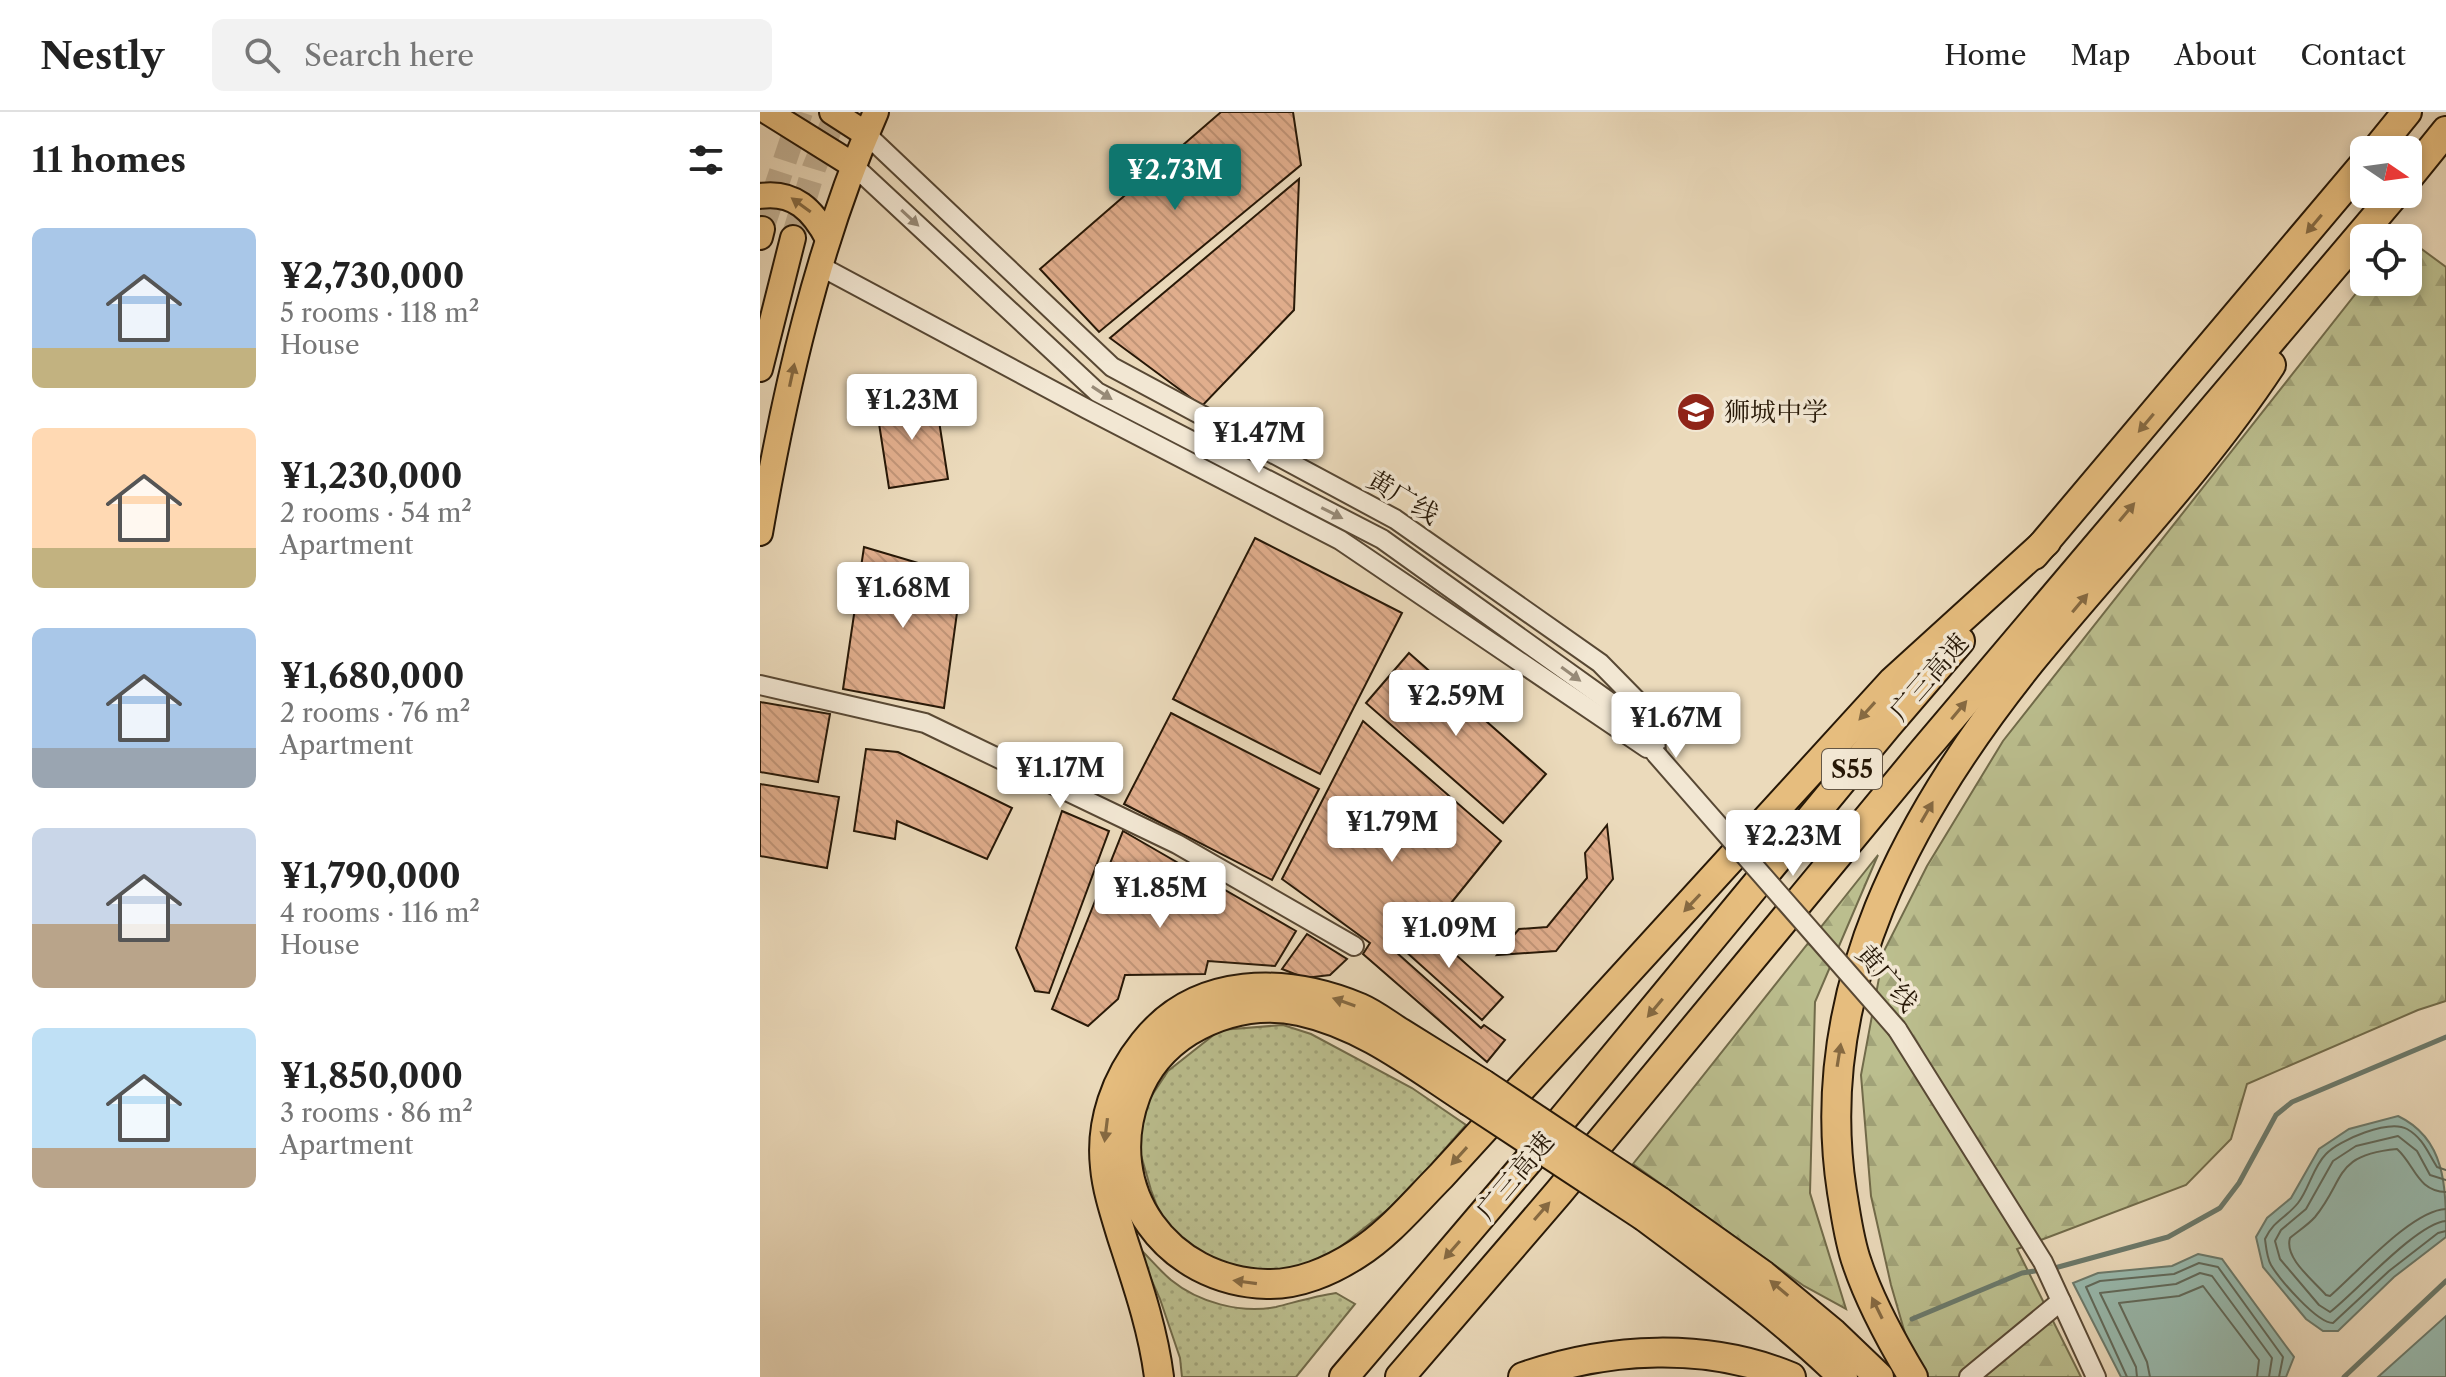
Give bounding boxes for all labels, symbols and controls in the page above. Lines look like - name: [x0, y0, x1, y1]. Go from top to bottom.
- search box: [212, 19, 772, 91]
- text: Nestly: [40, 32, 164, 79]
- icon: search: [240, 33, 284, 77]
- text: Search here: [304, 37, 474, 74]
- text: Home: [1944, 38, 2026, 72]
- text: Map: [2070, 38, 2130, 72]
- text: About: [2174, 38, 2256, 72]
- text: Contact: [2300, 38, 2406, 72]
- north arrow: [2350, 136, 2422, 208]
- map controls: [2350, 136, 2422, 296]
- icon: filters: [684, 138, 728, 182]
- text: 11 homes: [32, 139, 186, 181]
- pin: ¥2.73M: [1110, 144, 1240, 212]
- text: ¥2.73M: [1127, 154, 1223, 186]
- one-way arrow: [790, 197, 812, 213]
- one-way arrow: [900, 208, 919, 226]
- one-way arrow: [2306, 214, 2323, 234]
- button: locate: [2350, 224, 2422, 296]
- text: ¥2,730,000: [280, 255, 464, 297]
- icon: home: [96, 260, 192, 356]
- text: 5 rooms · 118 m²: [280, 297, 479, 329]
- text: House: [280, 329, 360, 361]
- one-way arrow: [786, 362, 799, 387]
- pin: ¥1.23M: [847, 374, 977, 442]
- text: ¥1.23M: [865, 384, 959, 416]
- one-way arrow: [1091, 385, 1112, 400]
- school or university icon: 狮城中学: [1675, 391, 1717, 433]
- place label: 狮城中学: [1724, 396, 1828, 428]
- pin: ¥1.47M: [1194, 407, 1324, 475]
- one-way arrow: [2138, 413, 2155, 433]
- text: ¥1.47M: [1212, 417, 1306, 449]
- text: ¥1,230,000: [280, 455, 462, 497]
- icon: home: [96, 460, 192, 556]
- street label: 黄广线: [1361, 463, 1445, 531]
- text: 2 rooms · 54 m²: [280, 497, 472, 529]
- one-way arrow: [2118, 502, 2135, 522]
- one-way arrow: [1321, 506, 1343, 520]
- text: Apartment: [280, 529, 413, 561]
- pin: ¥1.68M: [838, 562, 968, 630]
- text: ¥1.68M: [855, 572, 951, 604]
- one-way arrow: [2071, 593, 2088, 613]
- street label: 广三高速: [1883, 627, 1975, 727]
- text: ¥1,680,000: [280, 655, 464, 697]
- icon: home: [96, 660, 192, 756]
- one-way arrow: [1560, 666, 1581, 681]
- pin: ¥2.59M: [1391, 670, 1521, 738]
- text: ¥2.59M: [1407, 680, 1505, 712]
- pin: ¥1.67M: [1611, 692, 1741, 760]
- text: 2 rooms · 76 m²: [280, 697, 470, 729]
- one-way arrow: [1950, 700, 1967, 720]
- one-way arrow: [1858, 701, 1876, 720]
- text: ¥1.67M: [1629, 702, 1723, 734]
- text: Apartment: [280, 729, 413, 761]
- pin: ¥1.17M: [995, 742, 1125, 810]
- road number: S55: [1822, 749, 1882, 789]
- text: ¥1.17M: [1015, 752, 1105, 784]
- pin: ¥1.79M: [1327, 796, 1457, 864]
- one-way arrow: [1920, 801, 1934, 823]
- text: ¥1.79M: [1345, 806, 1439, 838]
- pin: ¥2.23M: [1728, 810, 1858, 878]
- text: ¥2.23M: [1744, 820, 1842, 852]
- text: ¥1,790,000: [280, 855, 461, 897]
- icon: home: [96, 860, 192, 956]
- pin: ¥1.85M: [1095, 862, 1225, 930]
- text: ¥1.85M: [1113, 872, 1207, 904]
- one-way arrow: [1683, 893, 1701, 912]
- text: 4 rooms · 116 m²: [280, 897, 480, 929]
- pin: ¥1.09M: [1384, 902, 1514, 970]
- text: ¥1.09M: [1401, 912, 1497, 944]
- text: House: [280, 929, 360, 961]
- street label: 黄广线: [1849, 938, 1925, 1018]
- one-way arrow: [1331, 996, 1355, 1008]
- one-way arrow: [1647, 998, 1664, 1018]
- one-way arrow: [1833, 1042, 1846, 1067]
- text: ¥1,850,000: [280, 1055, 463, 1097]
- icon: home: [96, 1060, 192, 1156]
- text: 3 rooms · 86 m²: [280, 1097, 473, 1129]
- one-way arrow: [1099, 1118, 1112, 1143]
- street label: 广三高速: [1469, 1126, 1561, 1226]
- text: Apartment: [280, 1129, 413, 1161]
- one-way arrow: [1451, 1146, 1468, 1166]
- one-way arrow: [1533, 1202, 1550, 1222]
- one-way arrow: [1444, 1240, 1461, 1260]
- one-way arrow: [1232, 1275, 1257, 1288]
- one-way arrow: [1769, 1280, 1789, 1297]
- one-way arrow: [1870, 1297, 1884, 1320]

